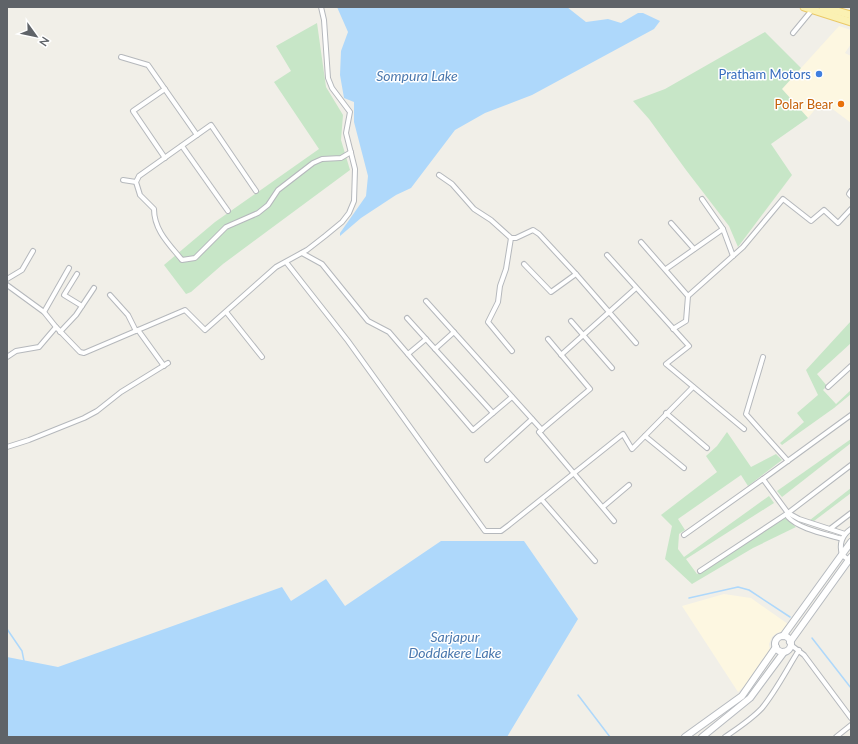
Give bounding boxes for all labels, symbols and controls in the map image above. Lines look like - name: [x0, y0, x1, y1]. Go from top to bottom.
- north arrow: [16, 16, 56, 56]
- text: N: [37, 35, 53, 49]
- place label: Pratham Motors: [718, 66, 811, 82]
- water label: Sompura Lake: [376, 67, 458, 84]
- marker: Pratham Motors: [814, 69, 824, 79]
- place label: Polar Bear: [774, 96, 833, 112]
- marker: Polar Bear: [836, 99, 846, 109]
- water label: Sarjapur Doddakere Lake: [408, 628, 502, 661]

